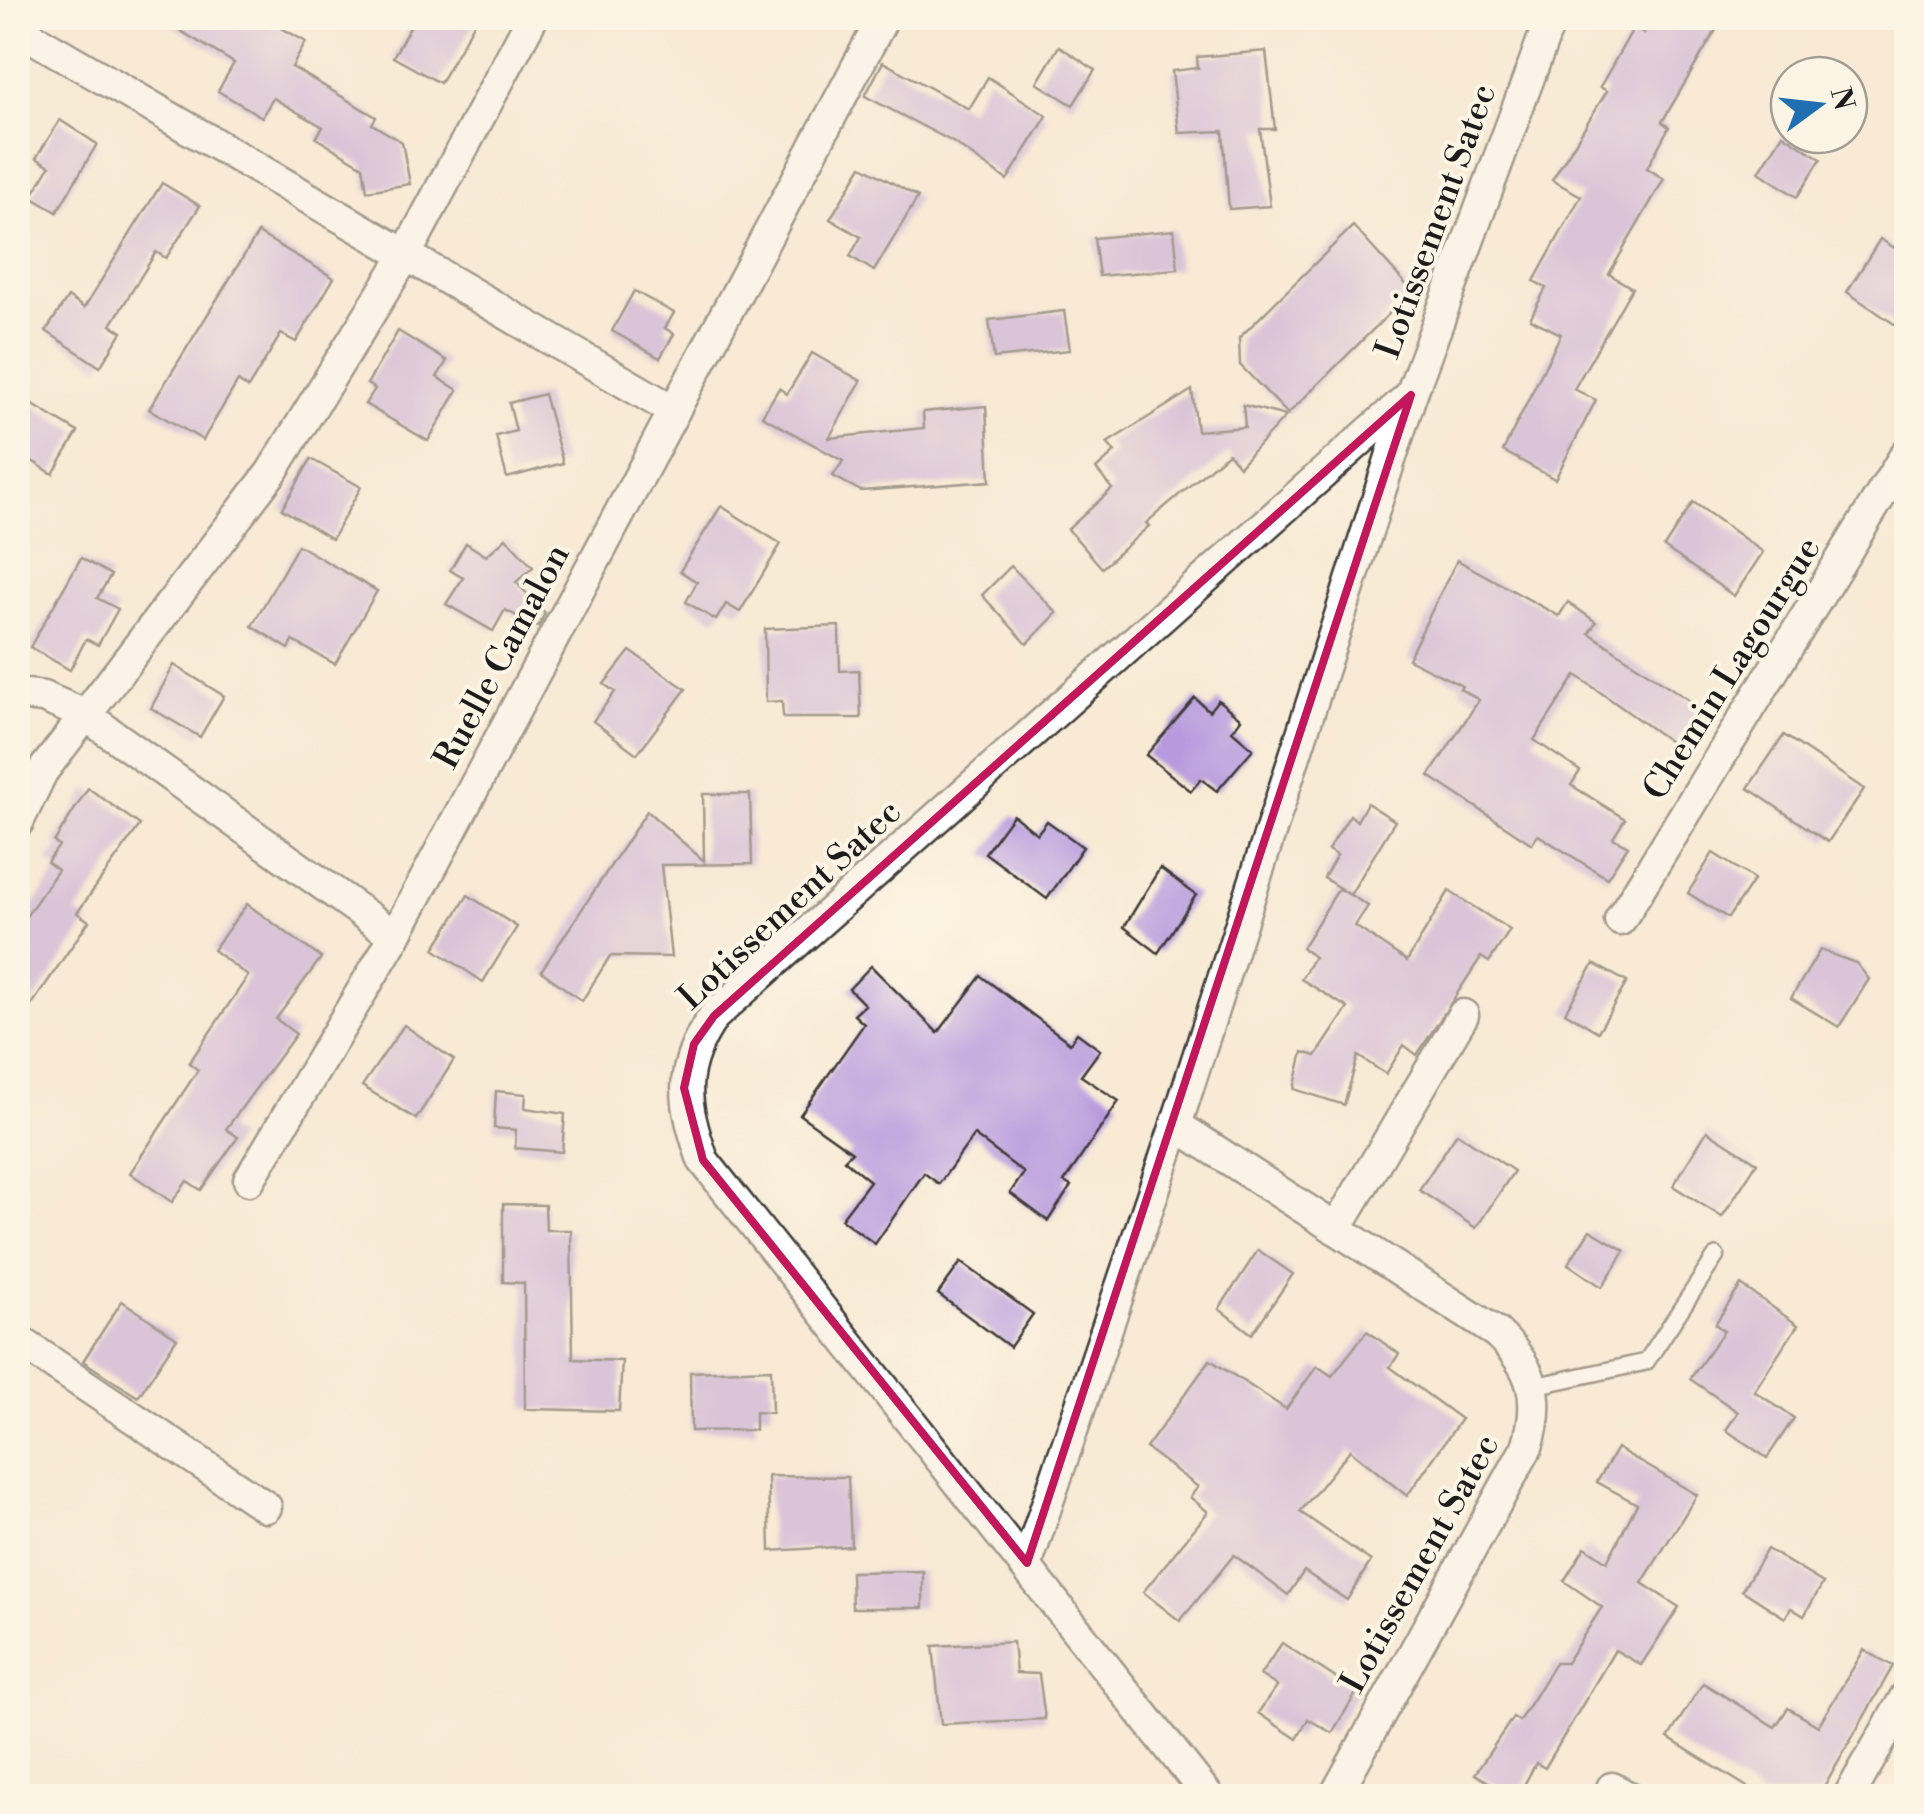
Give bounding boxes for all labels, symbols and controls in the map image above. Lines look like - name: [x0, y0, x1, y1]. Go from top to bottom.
- north arrow: [1769, 55, 1869, 155]
- street label: Lotissement Satec: [1367, 78, 1506, 365]
- text: N: [1822, 84, 1861, 114]
- street label: Chemin Lagourgue: [1634, 529, 1831, 808]
- street label: Ruelle Camalon: [425, 537, 580, 776]
- street label: Lotissement Satec: [670, 791, 910, 1019]
- street label: Lotissement Satec: [1331, 1427, 1509, 1700]

